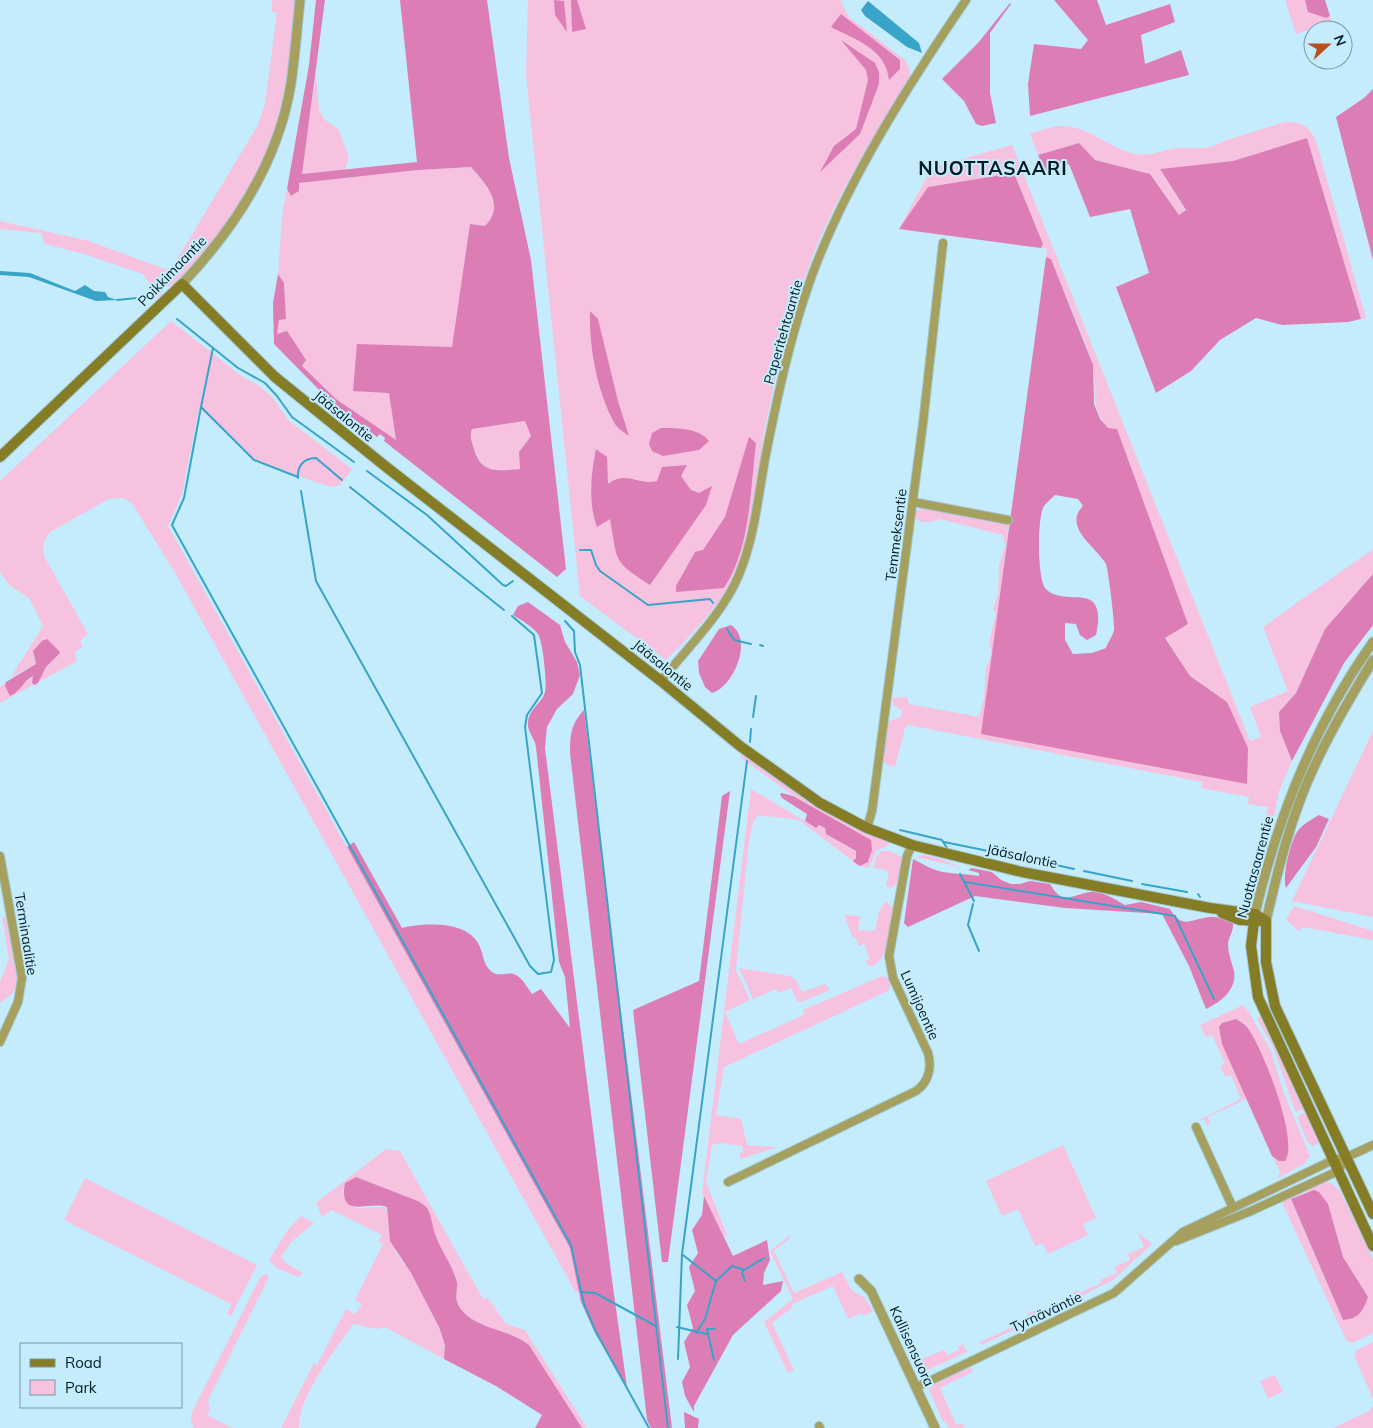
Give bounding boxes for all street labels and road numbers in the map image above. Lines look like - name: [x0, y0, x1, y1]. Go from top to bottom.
- street label: Poikkimaantie: [134, 232, 210, 310]
- street label: Paperitehtaantie: [759, 278, 807, 386]
- street label: Jääsalontie: [310, 386, 378, 446]
- street label: Temmeksentie: [881, 488, 911, 582]
- street label: Jääsalontie: [629, 635, 697, 695]
- street label: Nuottasaarentie: [1233, 814, 1277, 920]
- street label: Jääsalontie: [985, 840, 1059, 872]
- street label: Terminaalitie: [11, 891, 41, 977]
- street label: Lumijoentie: [897, 967, 943, 1043]
- street label: Tyrnäväntie: [1008, 1288, 1084, 1336]
- street label: Kallisensuora: [886, 1303, 938, 1389]

